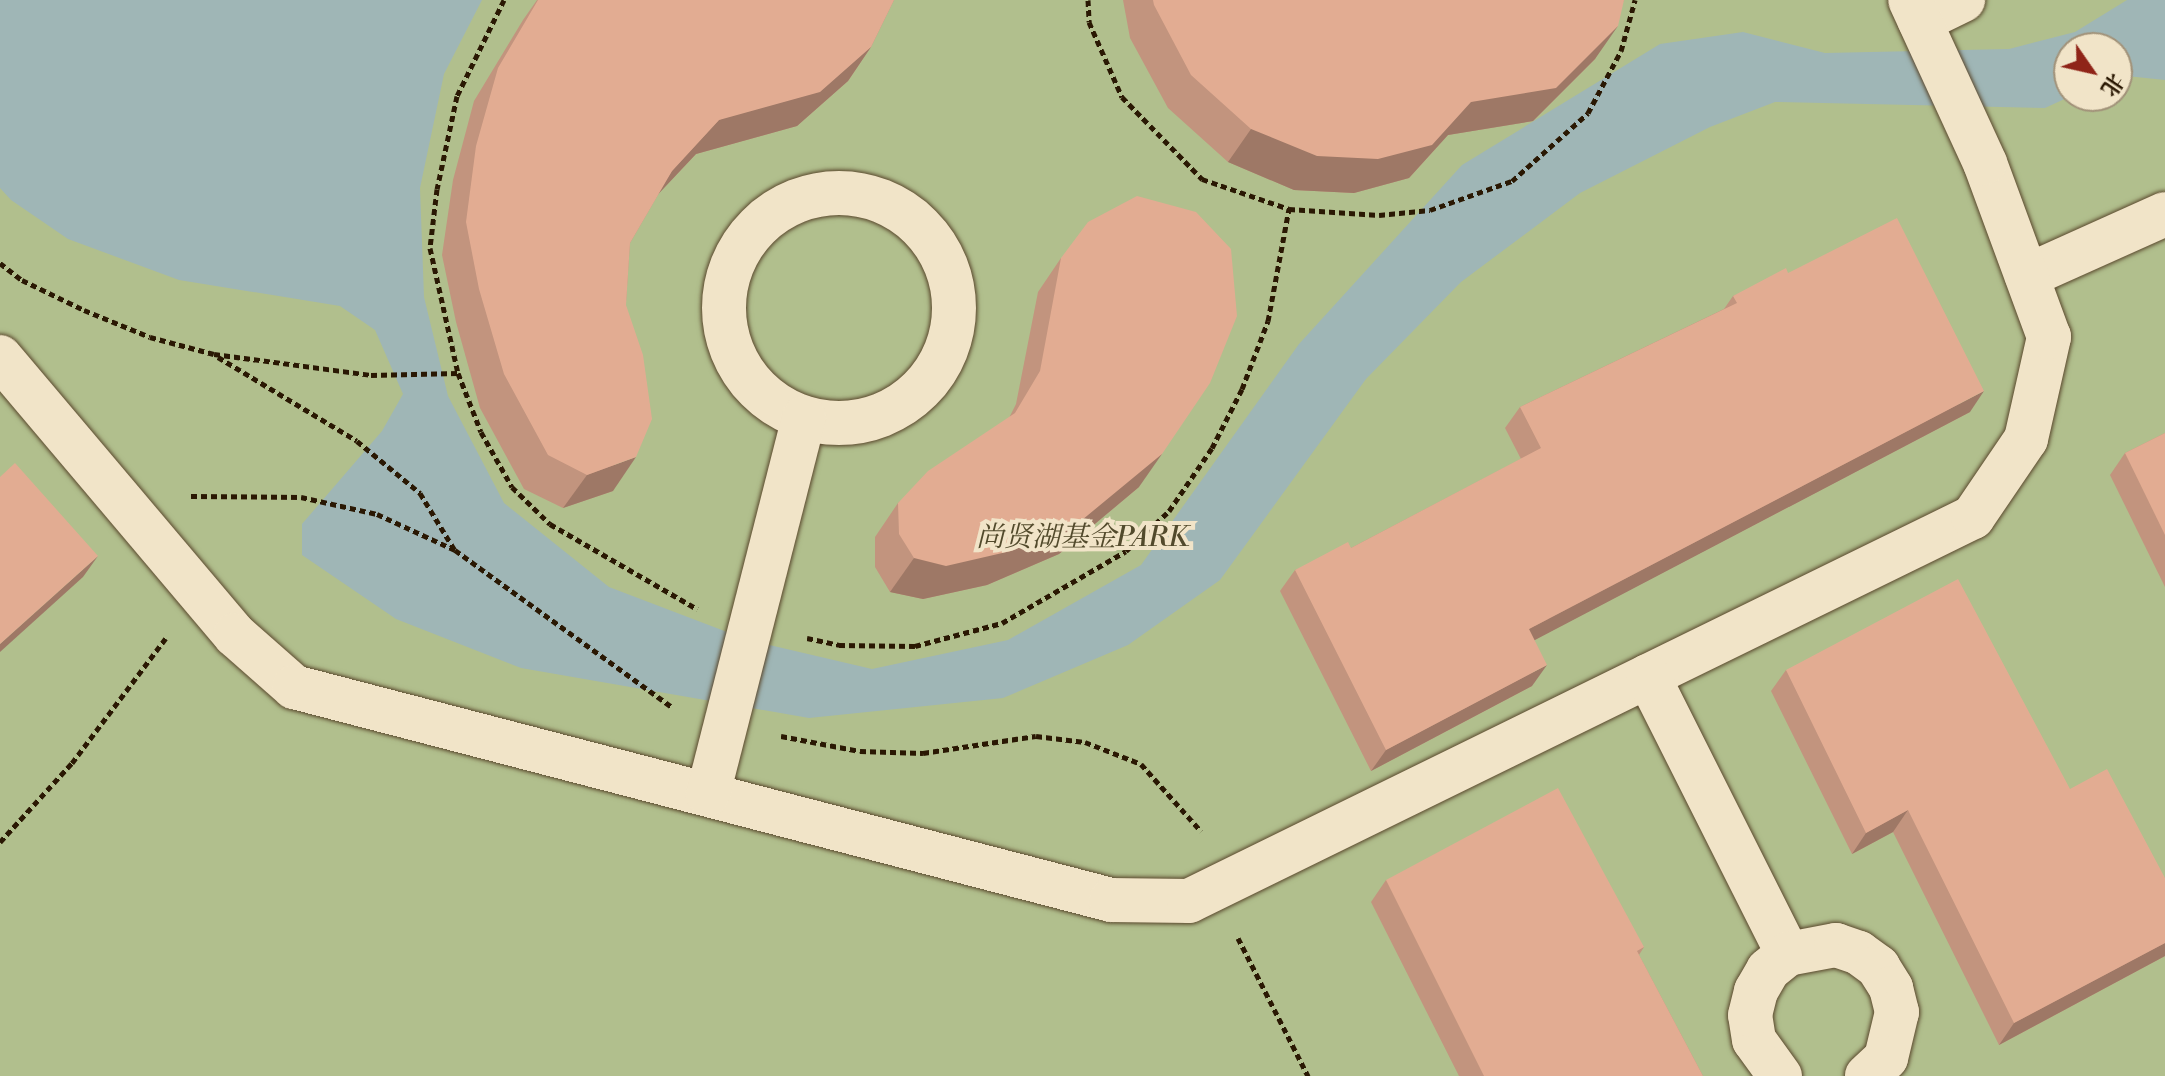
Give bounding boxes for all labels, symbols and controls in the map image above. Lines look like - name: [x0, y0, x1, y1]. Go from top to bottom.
- north arrow: [2053, 32, 2133, 112]
- text: 北: [2094, 68, 2129, 101]
- park label: 尚贤湖基金PARK: [976, 521, 1188, 555]

